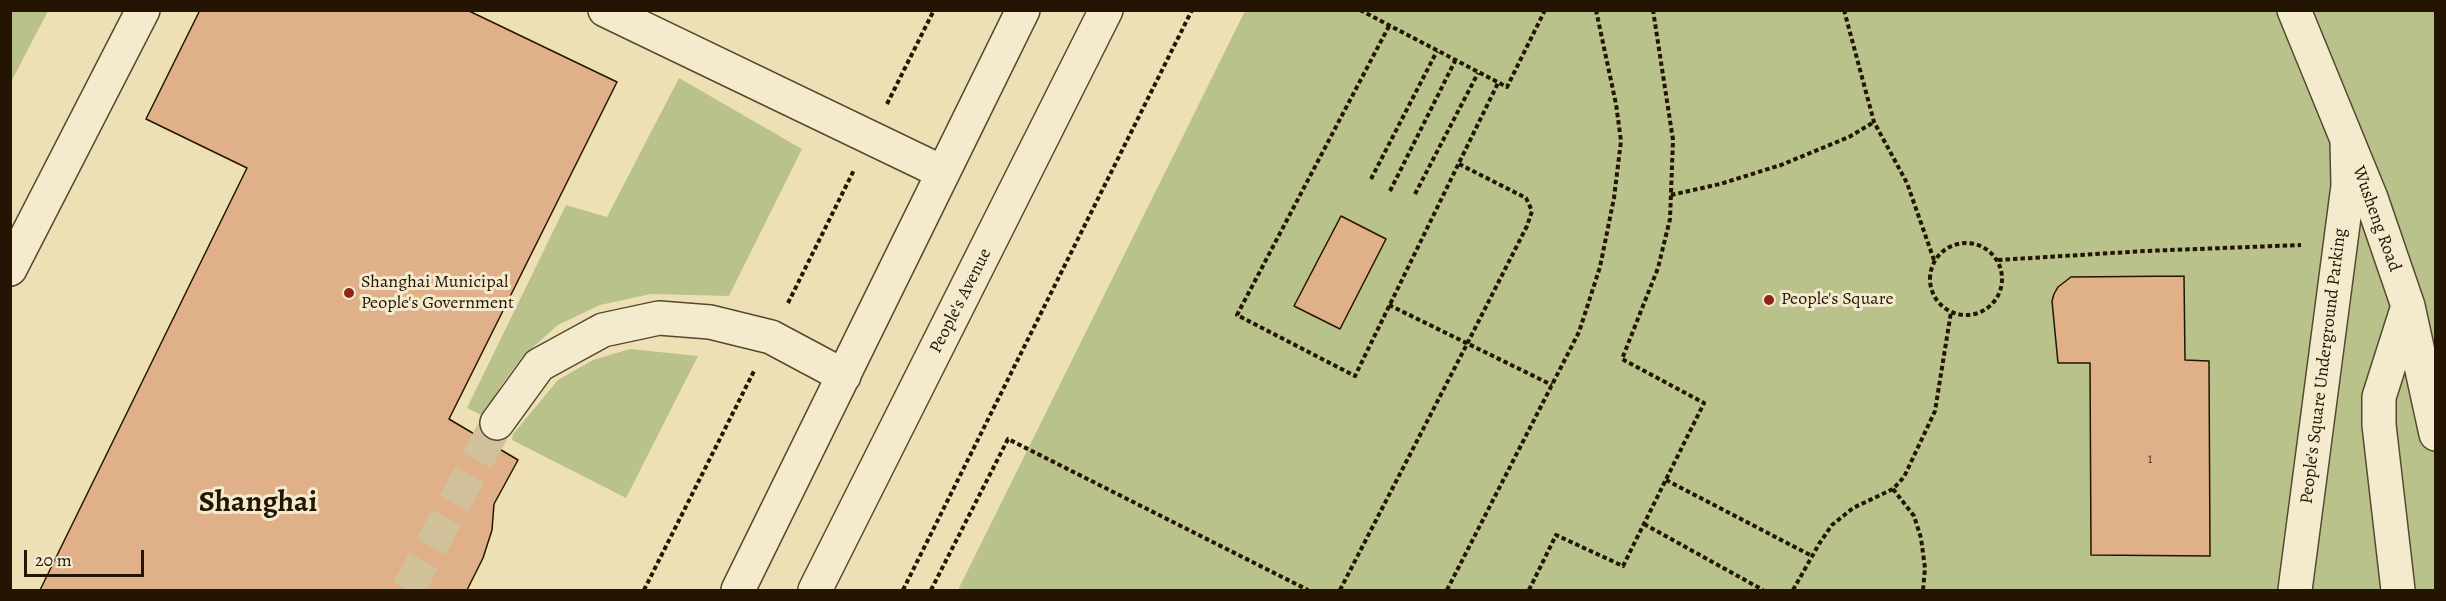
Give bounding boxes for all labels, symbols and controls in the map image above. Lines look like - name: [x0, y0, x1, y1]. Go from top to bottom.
- street label: Wusheng Road: [2347, 163, 2405, 275]
- street label: People's Square Underground Parking: [2296, 227, 2352, 505]
- street label: People's Avenue: [925, 245, 997, 357]
- place label: Shanghai Municipal People's Government: [361, 272, 514, 314]
- marker: Shanghai Municipal People's Government: [342, 286, 356, 300]
- place label: People's Square: [1781, 289, 1894, 311]
- marker: People's Square: [1762, 293, 1776, 307]
- house number: 1: [2147, 450, 2153, 468]
- district label: Shanghai: [199, 486, 317, 522]
- scale bar: [27, 538, 147, 576]
- text: 20 m: [35, 548, 72, 572]

